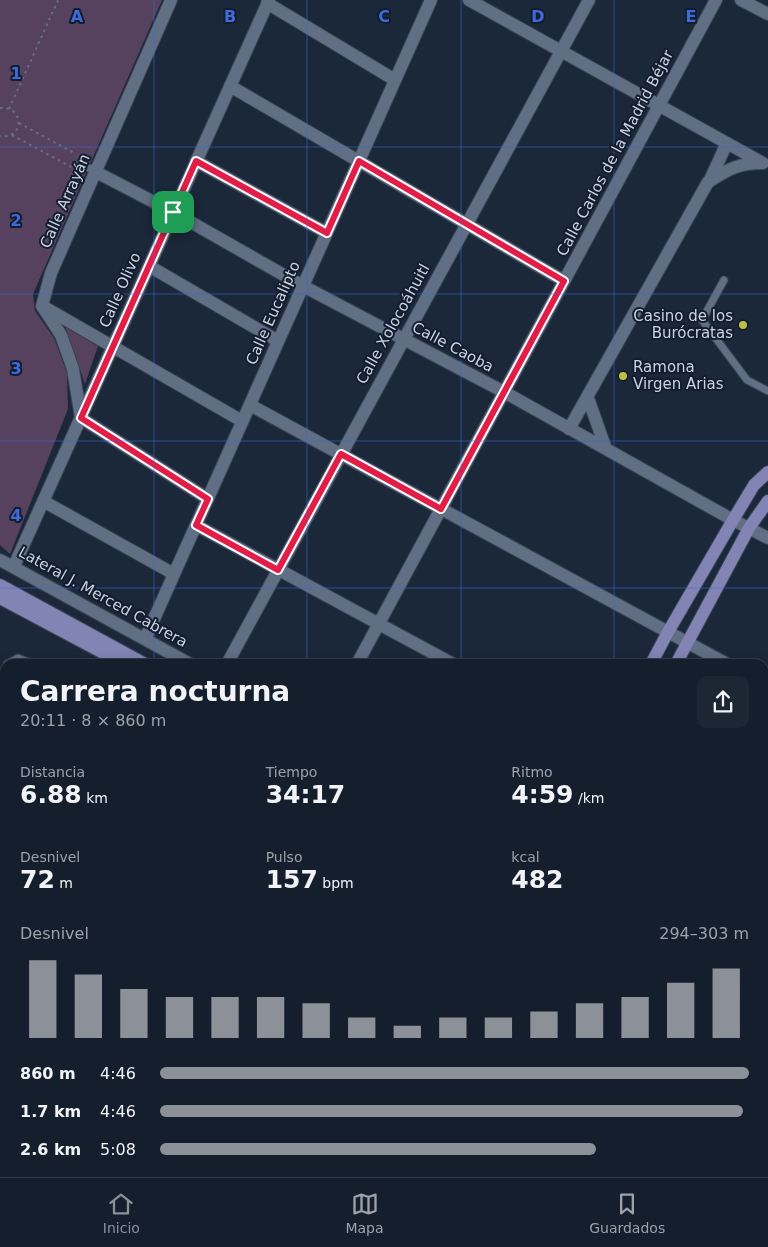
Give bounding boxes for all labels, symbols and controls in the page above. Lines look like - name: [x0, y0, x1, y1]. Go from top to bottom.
- text: A: [71, 7, 84, 26]
- text: B: [224, 7, 236, 26]
- text: C: [378, 7, 390, 26]
- text: D: [531, 7, 545, 26]
- text: E: [686, 7, 696, 26]
- street label: Calle Carlos de la Madrid Béjar: [553, 46, 677, 259]
- text: 1: [10, 64, 22, 83]
- street label: Calle Arrayán: [36, 151, 94, 251]
- pin: [152, 191, 194, 233]
- icon: arrive: [159, 198, 187, 226]
- text: 2: [10, 211, 22, 230]
- street label: Calle Olivo: [95, 250, 145, 330]
- street label: Calle Eucalipto: [242, 258, 304, 368]
- street label: Calle Xolocoáhuitl: [352, 261, 434, 387]
- place label: Casino de los Burócratas: [633, 307, 733, 342]
- street label: Calle Caoba: [409, 318, 497, 376]
- marker: Casino de los Burócratas: [737, 319, 749, 331]
- place label: Ramona Virgen Arias: [633, 358, 724, 393]
- text: 3: [10, 359, 22, 378]
- marker: Ramona Virgen Arias: [617, 370, 629, 382]
- text: 4: [10, 506, 22, 525]
- street label: Lateral J. Merced Cabrera: [15, 543, 191, 651]
- text: Carrera nocturna: [20, 675, 290, 708]
- button: share: [697, 676, 749, 728]
- text: 20:11 · 8 × 860 m: [20, 711, 166, 730]
- text: Distancia: [20, 764, 85, 780]
- text: Tiempo: [266, 764, 317, 780]
- text: Ritmo: [511, 764, 553, 780]
- text: 6.88: [20, 780, 82, 809]
- text: 34:17: [266, 780, 345, 809]
- text: 4:59: [511, 780, 574, 809]
- text: km: [82, 790, 108, 806]
- text: /km: [574, 790, 604, 806]
- text: Desnivel: [20, 849, 80, 865]
- text: Pulso: [266, 849, 302, 865]
- text: kcal: [511, 849, 540, 865]
- text: 72: [20, 865, 55, 894]
- text: 157: [266, 865, 318, 894]
- text: 482: [511, 865, 564, 894]
- text: m: [55, 875, 73, 891]
- text: bpm: [318, 875, 354, 891]
- text: Desnivel: [20, 924, 89, 943]
- text: 294–303 m: [659, 924, 749, 943]
- text: 860 m: [20, 1064, 76, 1083]
- text: 4:46: [100, 1064, 136, 1083]
- text: 1.7 km: [20, 1102, 81, 1121]
- text: 4:46: [100, 1102, 136, 1121]
- text: 2.6 km: [20, 1140, 81, 1159]
- text: 5:08: [100, 1140, 136, 1159]
- tab: Inicio: [103, 1190, 140, 1236]
- tab: Mapa: [345, 1190, 384, 1236]
- tab: Guardados: [589, 1190, 665, 1236]

